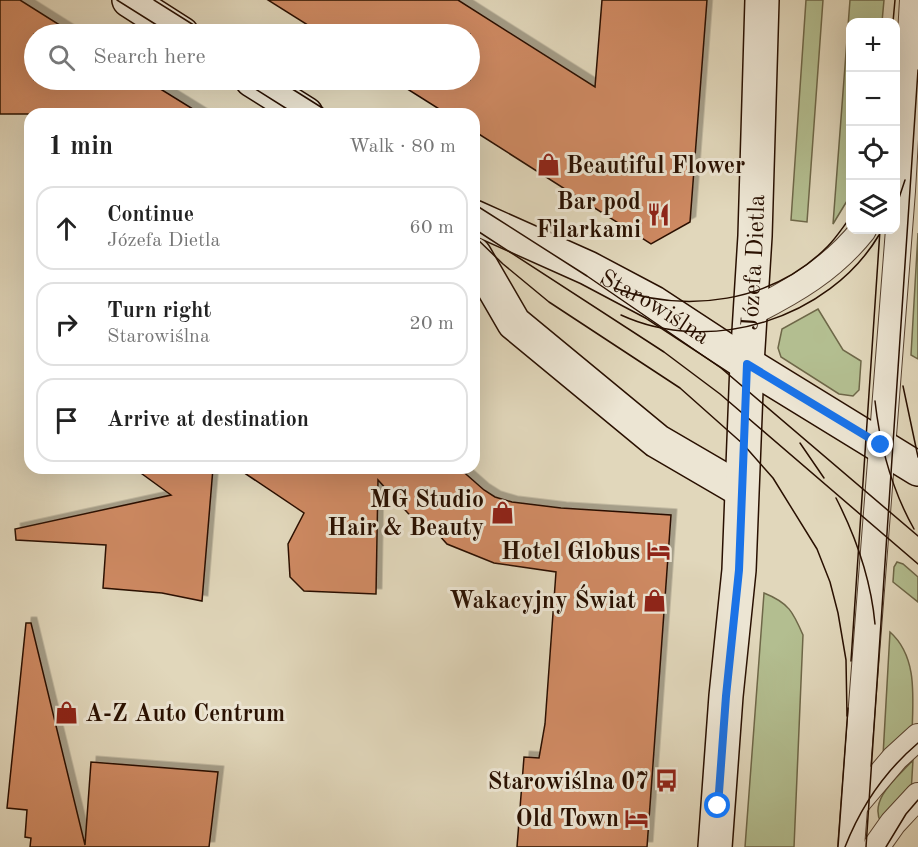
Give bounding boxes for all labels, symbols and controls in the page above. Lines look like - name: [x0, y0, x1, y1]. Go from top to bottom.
- map controls: [846, 18, 900, 234]
- button: +: [846, 18, 900, 72]
- search box: [24, 24, 480, 90]
- icon: search: [45, 41, 78, 74]
- text: Search here: [93, 46, 206, 68]
- button: −: [846, 72, 900, 126]
- button: locate: [846, 126, 900, 180]
- text: 1 min: [48, 134, 113, 160]
- text: Walk · 80 m: [349, 137, 456, 157]
- shop icon: Beautiful Flower: [535, 152, 561, 178]
- place label: Beautiful Flower: [566, 155, 746, 179]
- button: layers: [846, 180, 900, 234]
- place label: Bar pod Filarkami: [536, 191, 641, 243]
- street label: Józefa Dietla: [739, 194, 770, 331]
- restaurant icon: Bar pod Filarkami: [646, 202, 672, 228]
- text: Continue: [107, 204, 194, 226]
- icon: ahead: [50, 212, 83, 245]
- text: 60 m: [409, 218, 454, 238]
- text: Józefa Dietla: [107, 231, 220, 251]
- street label: Starowiślna: [595, 266, 713, 350]
- text: Turn right: [107, 300, 211, 322]
- icon: right: [50, 308, 83, 341]
- text: 20 m: [409, 314, 454, 334]
- text: Starowiślna: [107, 327, 210, 347]
- icon: arrive: [50, 404, 83, 437]
- text: Arrive at destination: [107, 409, 309, 431]
- route end: [867, 431, 893, 457]
- place label: MG Studio Hair & Beauty: [327, 489, 484, 541]
- shop icon: MG Studio Hair & Beauty: [489, 500, 515, 526]
- hotel icon: Hotel Globus: [645, 538, 671, 564]
- place label: Hotel Globus: [501, 541, 640, 565]
- place label: Wakacyjny Świat: [449, 584, 636, 614]
- shop icon: Wakacyjny Świat: [641, 587, 667, 613]
- shop icon: A-Z Auto Centrum: [54, 700, 80, 726]
- place label: A-Z Auto Centrum: [85, 703, 285, 727]
- bus stop icon: Starowiślna 07: [654, 768, 680, 794]
- place label: Starowiślna 07: [488, 771, 649, 795]
- route start: [704, 792, 730, 818]
- hotel icon: Old Town: [624, 805, 650, 831]
- place label: Old Town: [516, 808, 619, 832]

